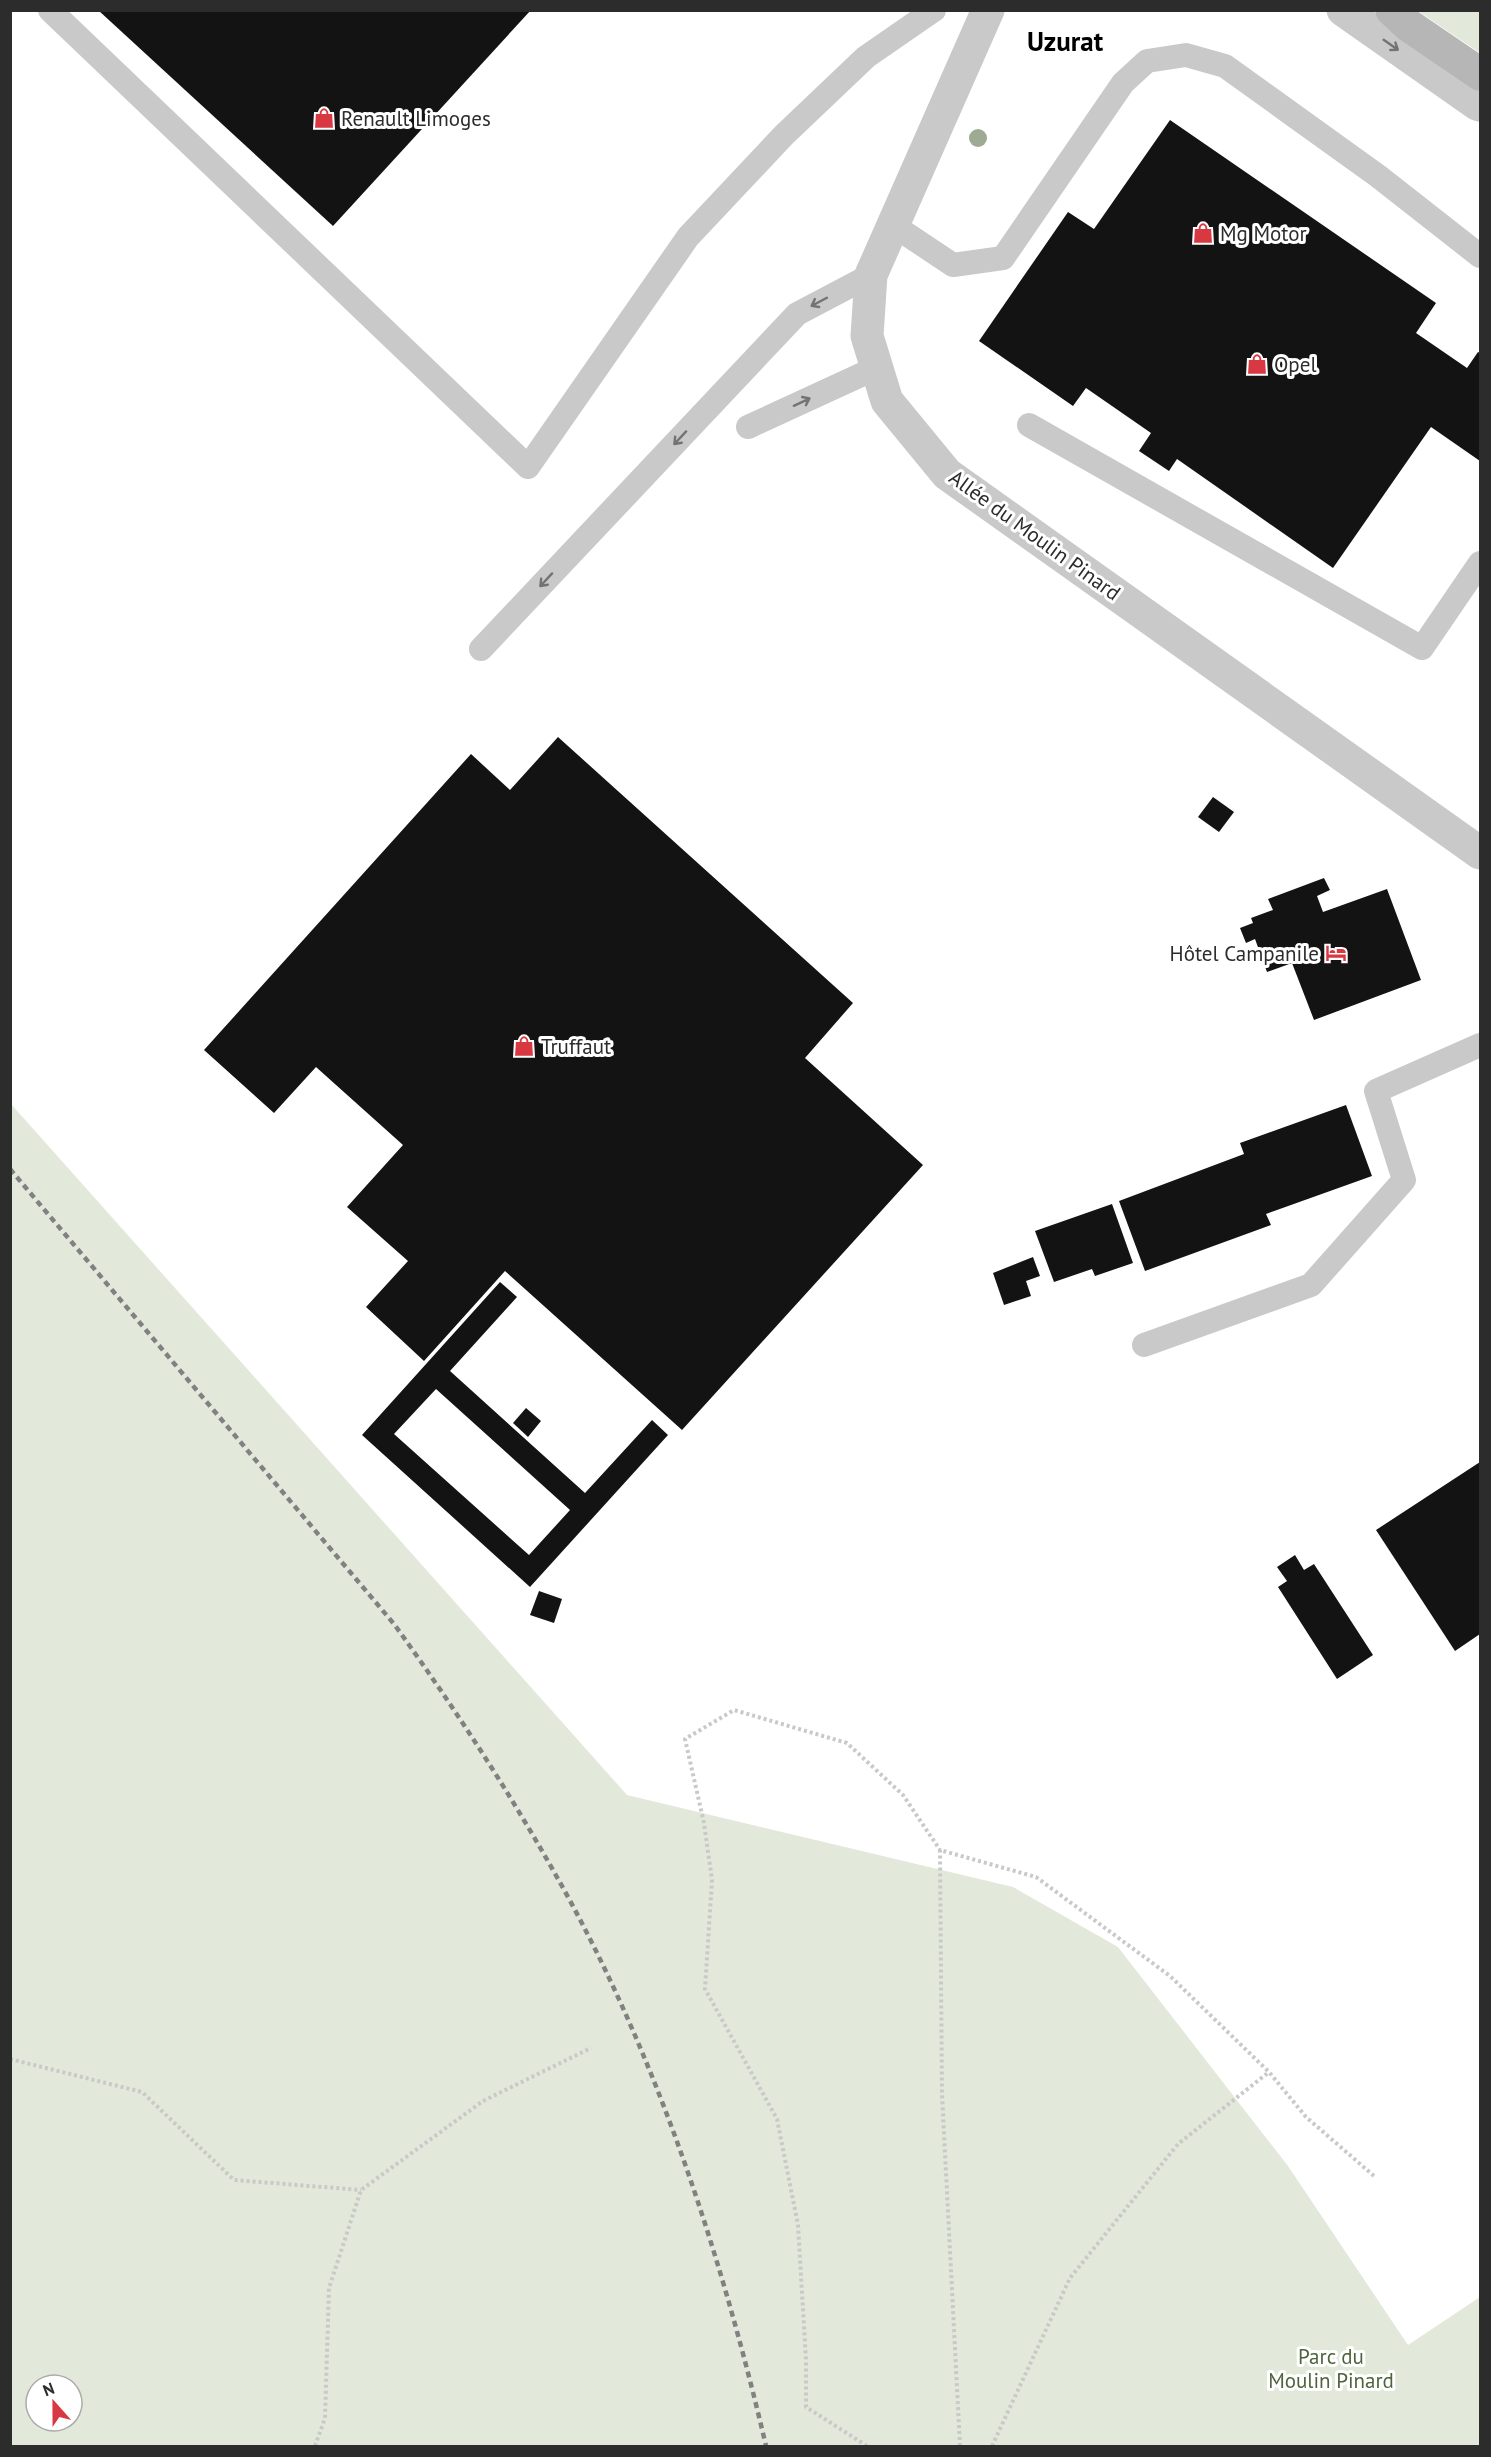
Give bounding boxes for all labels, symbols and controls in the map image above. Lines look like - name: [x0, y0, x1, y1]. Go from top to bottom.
- district label: Uzurat: [1027, 24, 1104, 58]
- one-way arrow: [1382, 39, 1398, 51]
- place label: Renault Limoges: [341, 105, 491, 132]
- shop icon: Renault Limoges: [312, 106, 336, 130]
- place label: Mg Motor: [1220, 220, 1307, 247]
- shop icon: Mg Motor: [1191, 221, 1215, 245]
- one-way arrow: [810, 297, 828, 309]
- place label: Opel: [1274, 351, 1317, 378]
- shop icon: Opel: [1245, 352, 1269, 376]
- one-way arrow: [792, 396, 810, 408]
- one-way arrow: [673, 430, 687, 445]
- street label: Allée du Moulin Pinard: [944, 464, 1126, 606]
- one-way arrow: [539, 572, 553, 587]
- place label: Hôtel Campanile: [1170, 940, 1319, 967]
- hotel icon: Hôtel Campanile: [1324, 941, 1348, 965]
- place label: Truffaut: [541, 1033, 611, 1060]
- shop icon: Truffaut: [512, 1034, 536, 1058]
- park label: Parc du Moulin Pinard: [1268, 2343, 1394, 2394]
- north arrow: [24, 2373, 84, 2433]
- text: N: [40, 2378, 57, 2400]

